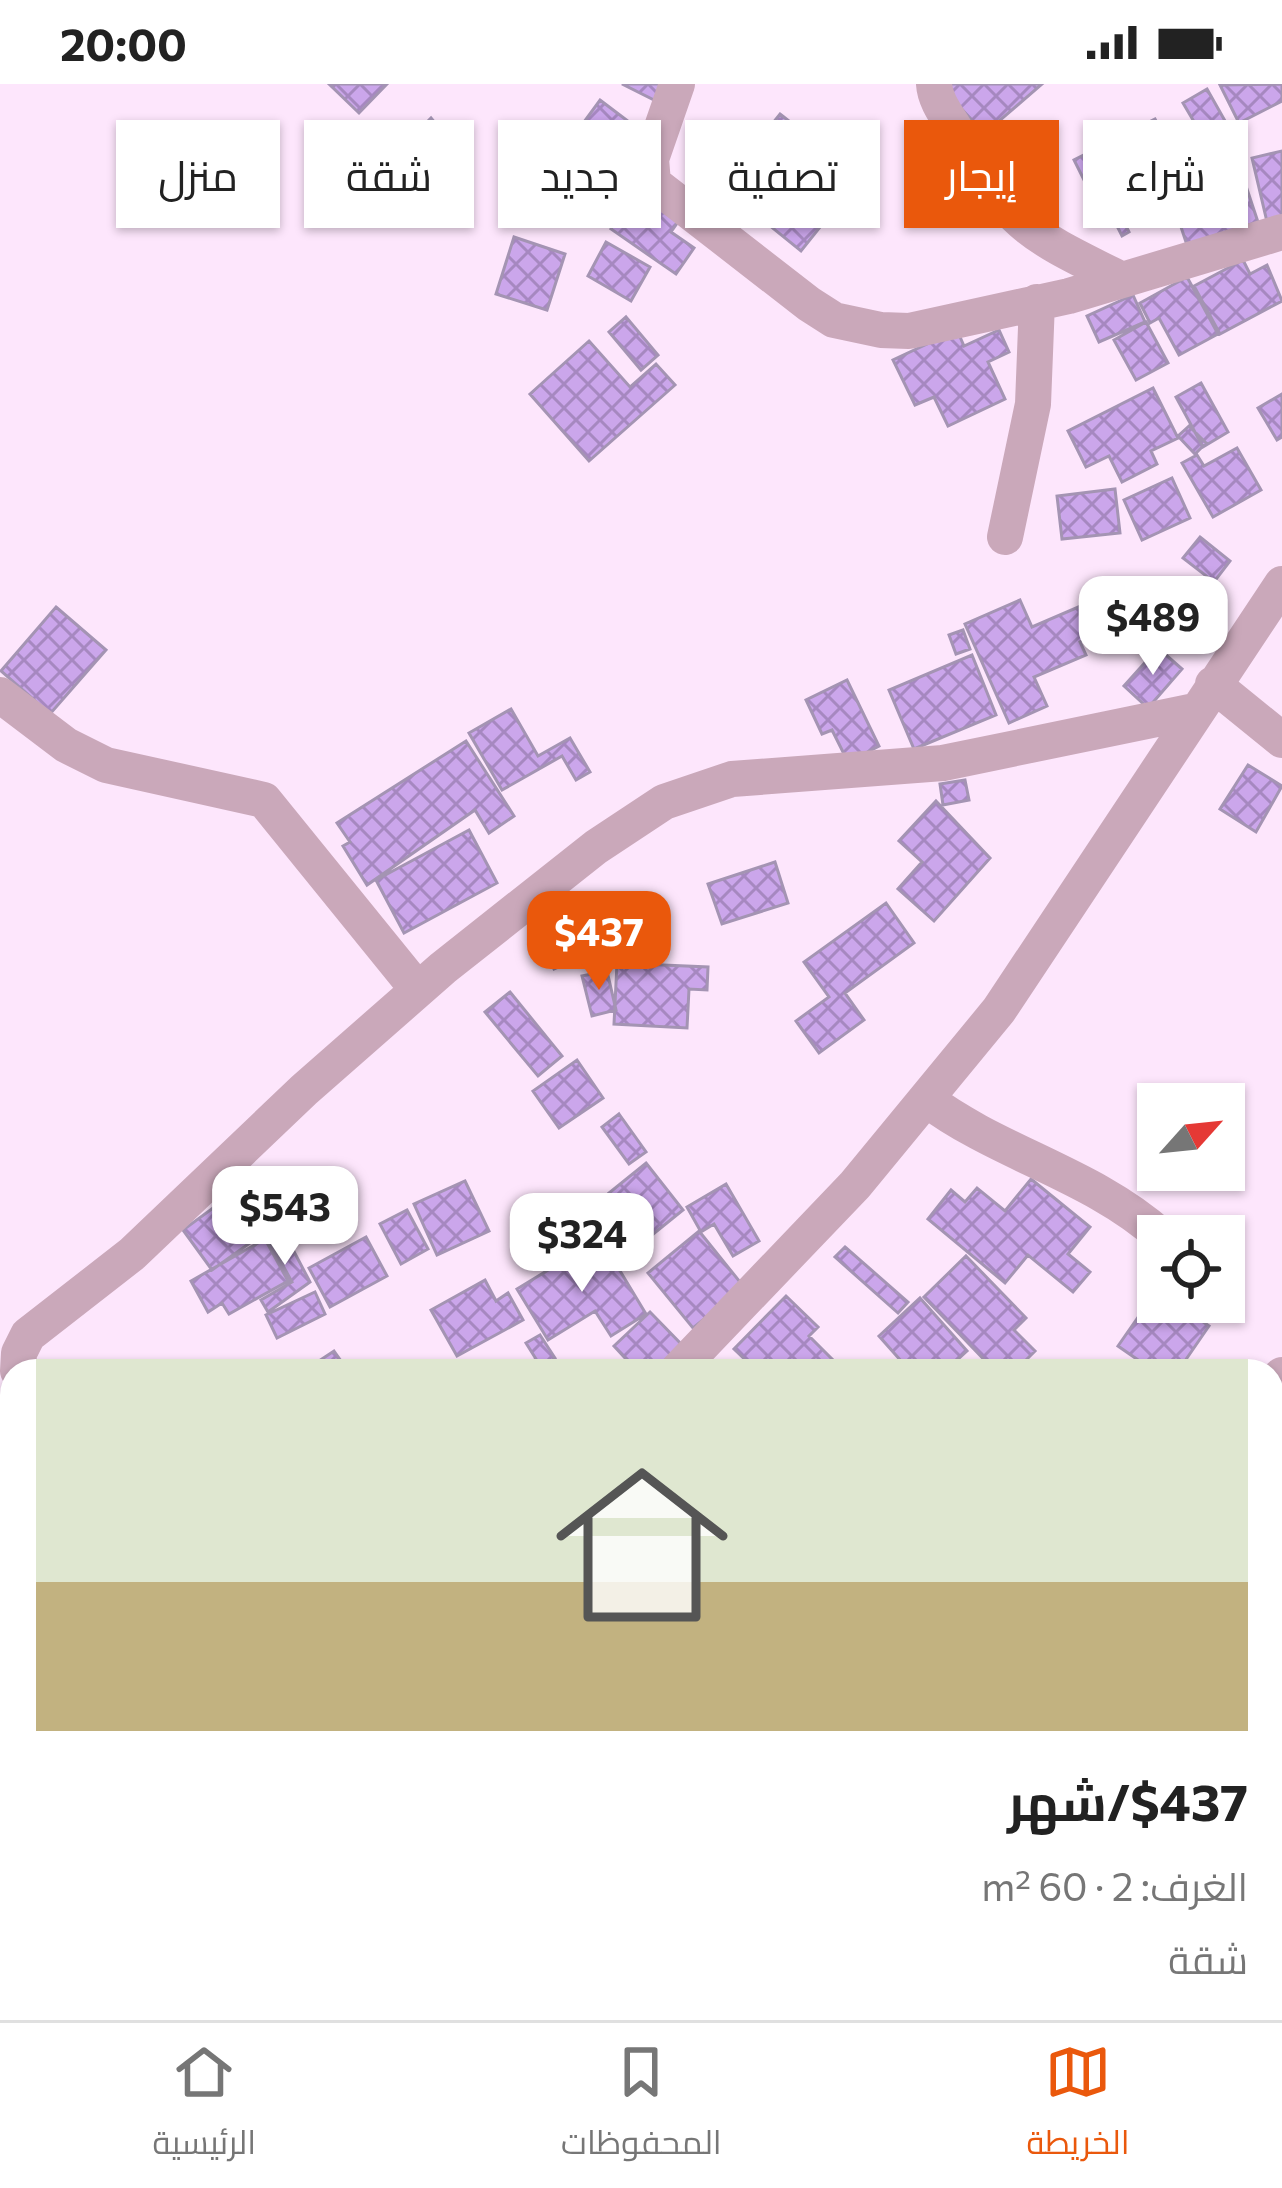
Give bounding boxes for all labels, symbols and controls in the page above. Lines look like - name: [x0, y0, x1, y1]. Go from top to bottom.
- text: 20:00: [60, 15, 187, 70]
- chip: منزل: [116, 120, 280, 228]
- chip: شقة: [304, 120, 474, 228]
- chip: جديد: [498, 120, 661, 228]
- chip: تصفية: [685, 120, 880, 228]
- chip: إيجار: [904, 120, 1059, 228]
- chip: شراء: [1083, 120, 1248, 228]
- pin: $489: [1082, 576, 1224, 678]
- text: $489: [1106, 591, 1200, 639]
- pin: $437: [528, 891, 670, 993]
- text: $437: [554, 906, 644, 954]
- north arrow: [1137, 1083, 1245, 1191]
- map controls: [1137, 1083, 1245, 1323]
- pin: $543: [214, 1166, 356, 1268]
- text: $543: [239, 1181, 331, 1229]
- pin: $324: [511, 1193, 653, 1295]
- text: $324: [537, 1208, 627, 1256]
- button: locate: [1137, 1215, 1245, 1323]
- icon: home: [534, 1437, 750, 1653]
- text: $437/شهر: [1007, 1769, 1248, 1832]
- text: الغرف: 2 · 60 m²: [981, 1861, 1248, 1909]
- text: شقة: [1168, 1934, 1248, 1982]
- tab: الرئيسية: [153, 2039, 256, 2173]
- tab: المحفوظات: [561, 2039, 722, 2173]
- tab: الخريطة: [1027, 2039, 1130, 2173]

